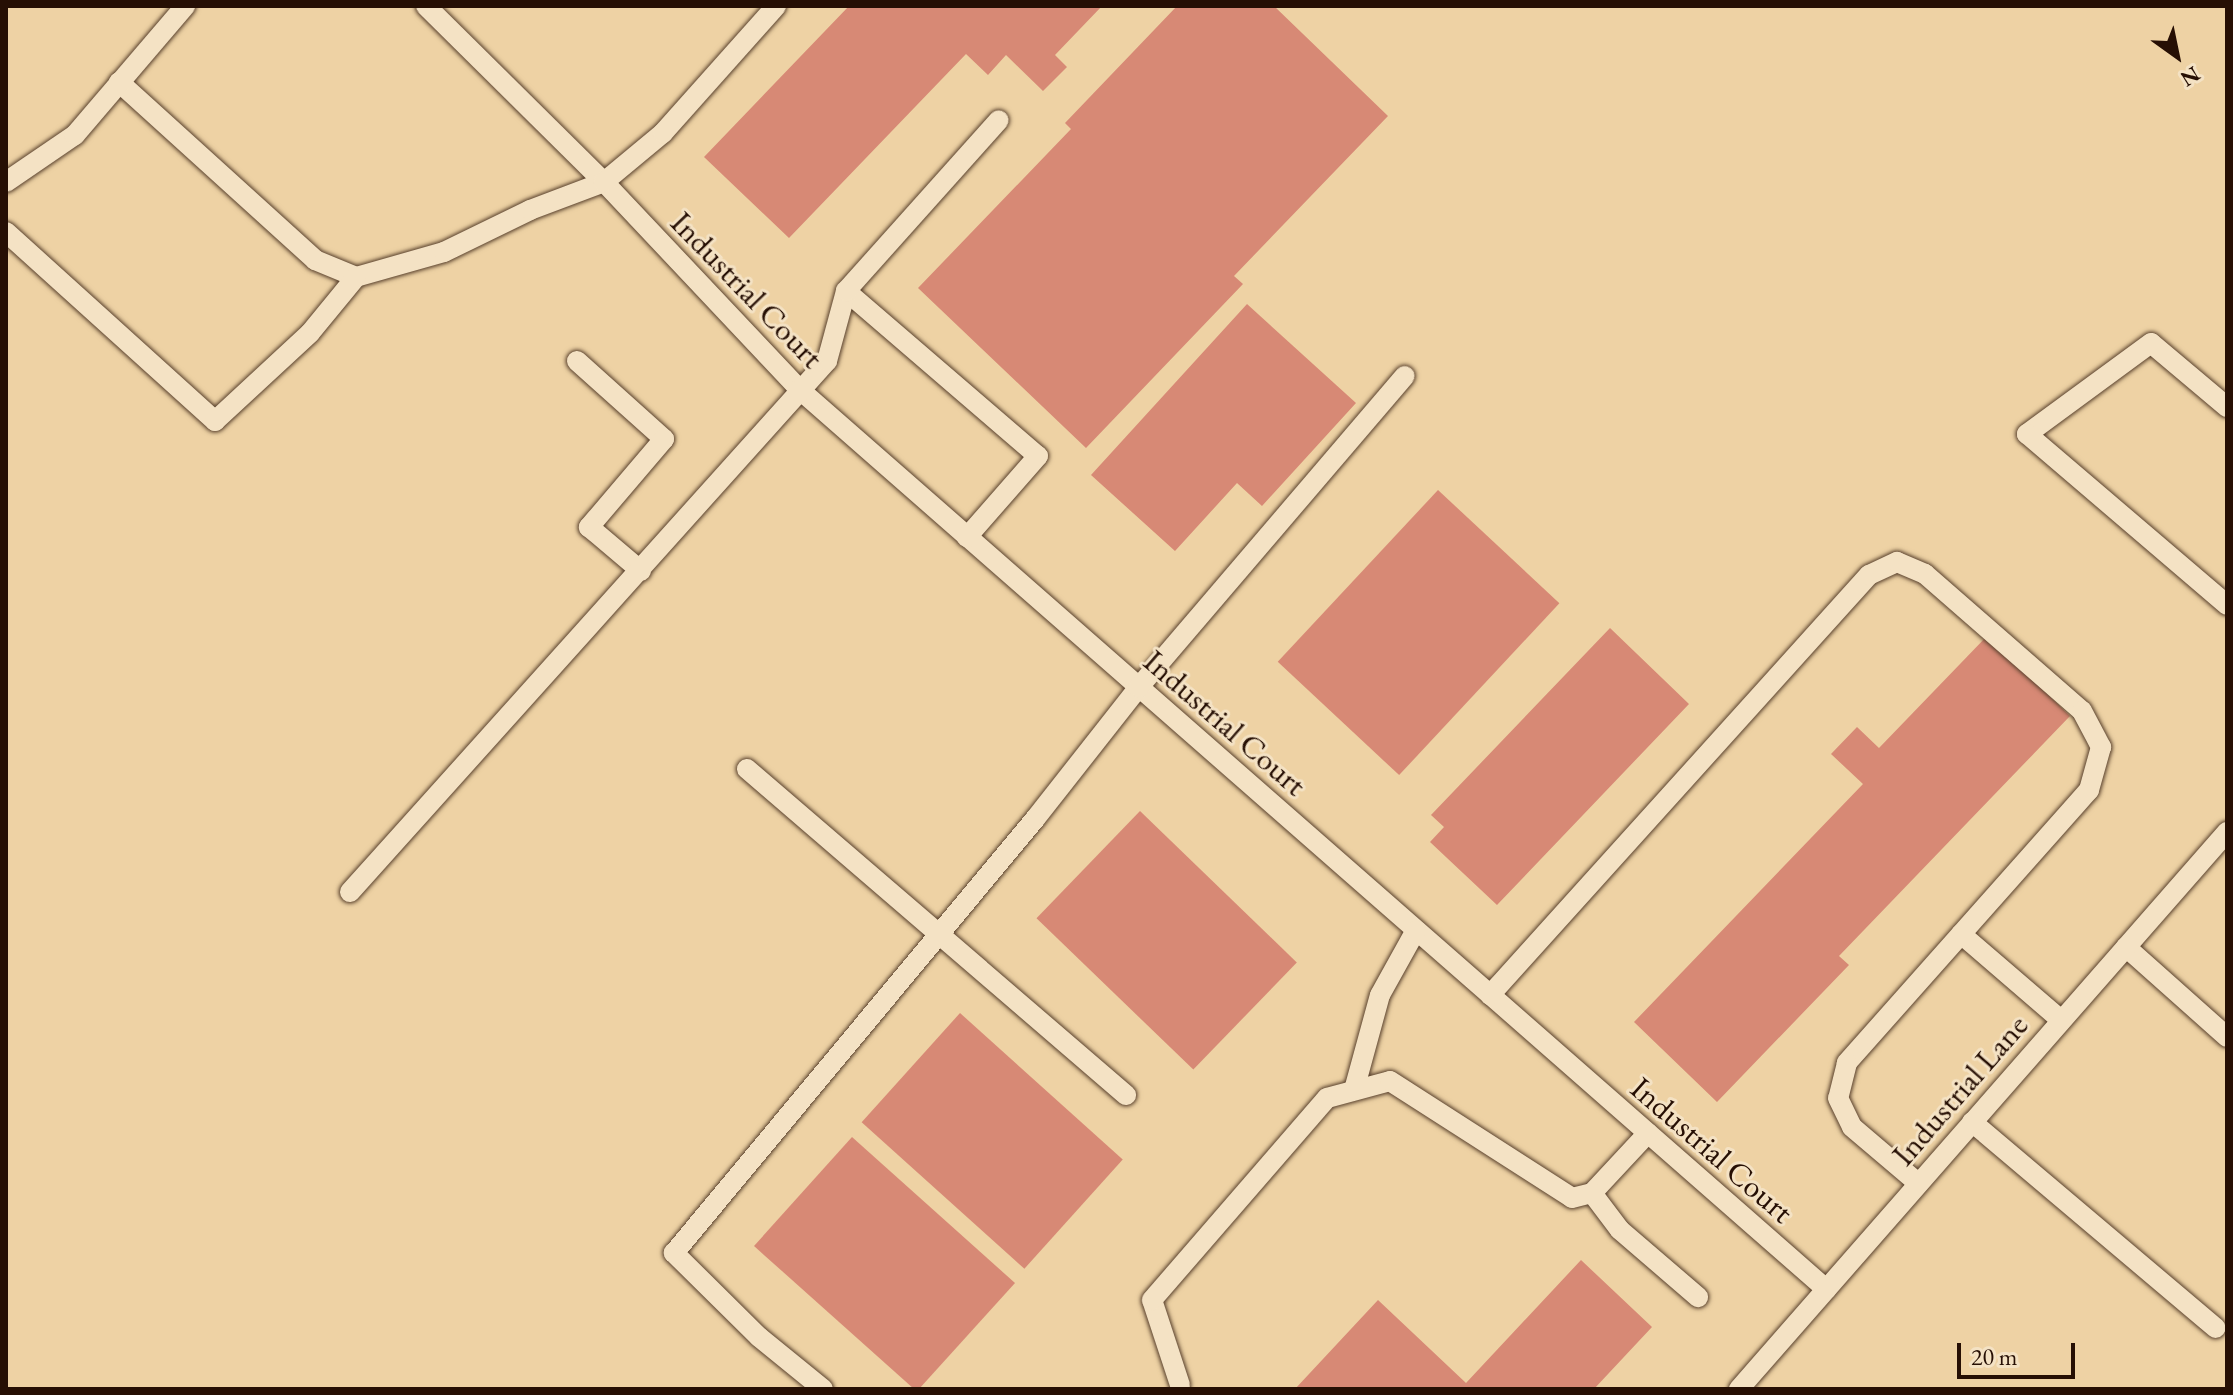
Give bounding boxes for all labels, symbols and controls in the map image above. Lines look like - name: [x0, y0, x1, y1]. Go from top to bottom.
- north arrow: [2137, 16, 2217, 96]
- text: N: [2175, 60, 2206, 94]
- street label: Industrial Court: [663, 204, 831, 376]
- street label: Industrial Court: [1136, 642, 1314, 804]
- street label: Industrial Lane: [1884, 1007, 2036, 1173]
- street label: Industrial Court: [1623, 1069, 1801, 1231]
- scale bar: [1961, 1327, 2079, 1377]
- text: 20 m: [1971, 1341, 2018, 1372]

